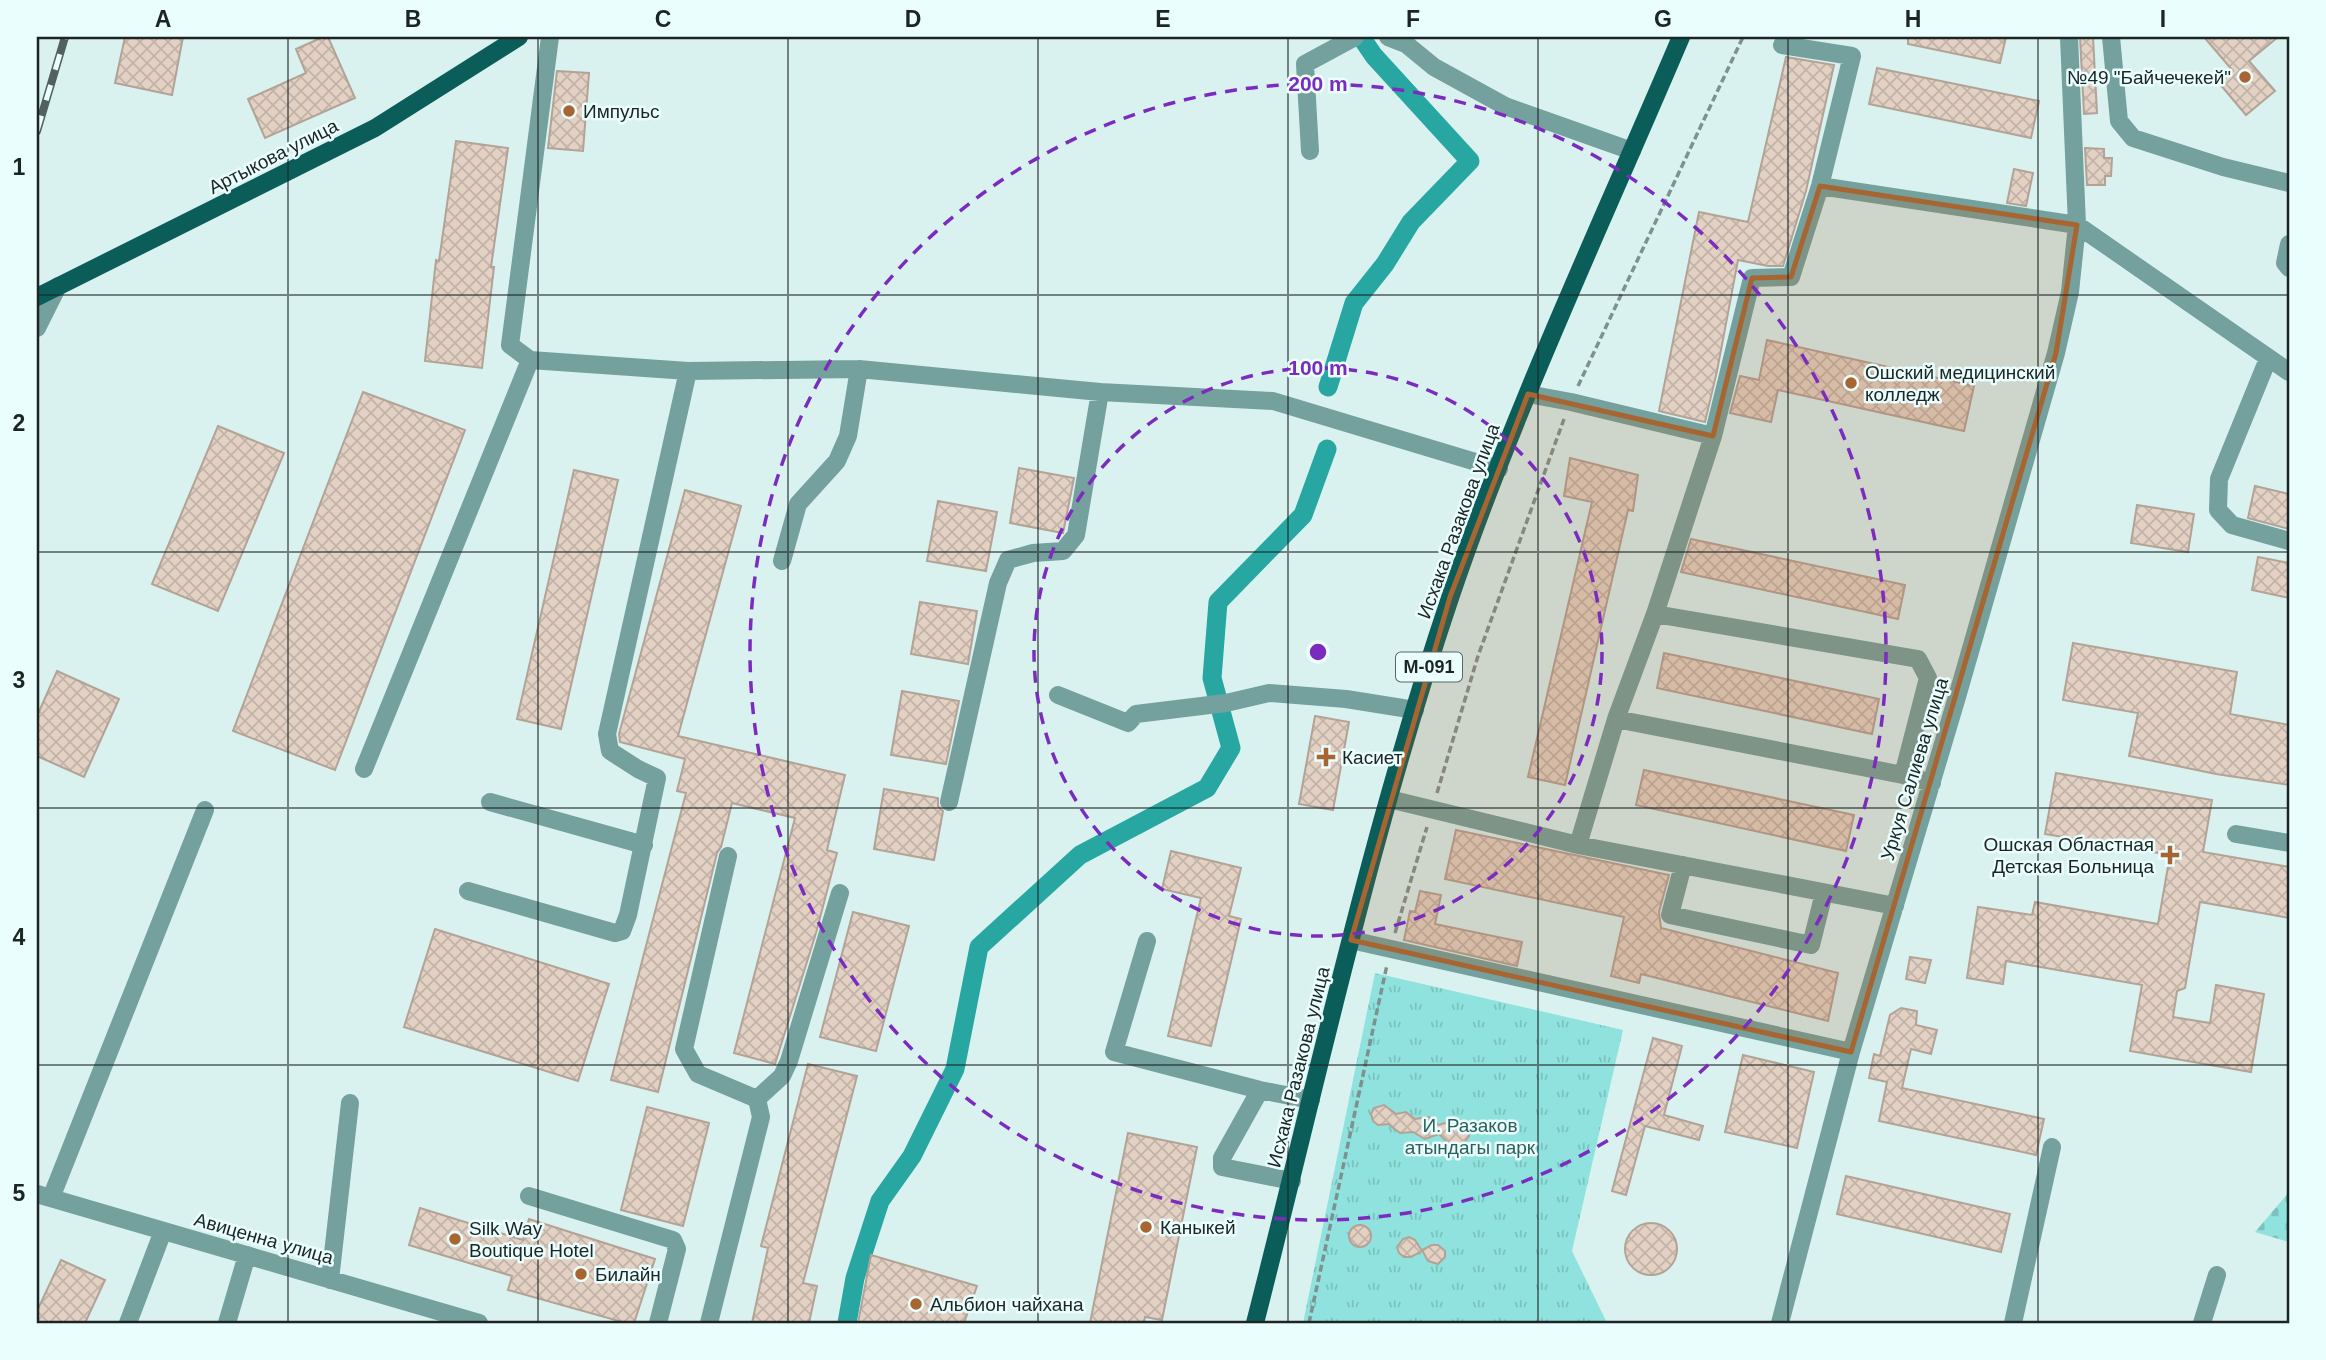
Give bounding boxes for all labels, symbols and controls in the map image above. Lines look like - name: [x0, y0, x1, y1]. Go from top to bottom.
- text: A: [155, 6, 171, 32]
- text: B: [405, 6, 421, 32]
- text: C: [655, 6, 671, 32]
- text: D: [905, 6, 921, 32]
- text: E: [1155, 6, 1171, 32]
- text: F: [1406, 6, 1420, 32]
- text: G: [1654, 6, 1672, 32]
- text: H: [1905, 6, 1921, 32]
- text: I: [2160, 6, 2166, 32]
- place label: №49 "Байчечекей": [2067, 67, 2231, 88]
- marker: №49 "Байчечекей": [2237, 69, 2253, 85]
- text: 200 m: [1288, 72, 1348, 95]
- place label: Импульс: [583, 101, 660, 122]
- marker: Импульс: [561, 103, 577, 119]
- street label: Артыкова улица: [205, 115, 342, 198]
- text: 1: [13, 154, 26, 180]
- text: 100 m: [1288, 356, 1348, 379]
- place label: Ошский медицинский колледж: [1865, 362, 2055, 405]
- marker: Ошский медицинский колледж: [1843, 375, 1859, 391]
- text: 2: [13, 410, 25, 436]
- street label: Исхака Разакова улица: [1413, 420, 1504, 622]
- centre of rings: [1306, 640, 1330, 664]
- road number: М-091: [1396, 652, 1462, 682]
- text: 3: [13, 667, 25, 693]
- street label: Уркуя Салиева улица: [1877, 675, 1952, 863]
- marker: Касиет: [1316, 747, 1336, 767]
- place label: Касиет: [1342, 747, 1403, 768]
- place label: Ошская Областная Детская Больница: [1984, 834, 2154, 877]
- marker: Ошская Областная Детская Больница: [2160, 845, 2180, 865]
- text: 4: [13, 924, 26, 950]
- street label: Исхака Разакова улица: [1263, 964, 1334, 1170]
- park label: И. Разаков атындагы парк: [1405, 1115, 1536, 1158]
- text: 5: [13, 1180, 26, 1206]
- street label: Авиценна улица: [192, 1209, 336, 1268]
- place label: Каныкей: [1160, 1217, 1236, 1238]
- place label: Silk Way Boutique Hotel: [469, 1218, 594, 1261]
- marker: Каныкей: [1138, 1219, 1154, 1235]
- marker: Silk Way Boutique Hotel: [447, 1231, 463, 1247]
- place label: Билайн: [595, 1264, 661, 1285]
- marker: Билайн: [573, 1266, 589, 1282]
- place label: Альбион чайхана: [930, 1294, 1084, 1315]
- marker: Альбион чайхана: [908, 1296, 924, 1312]

